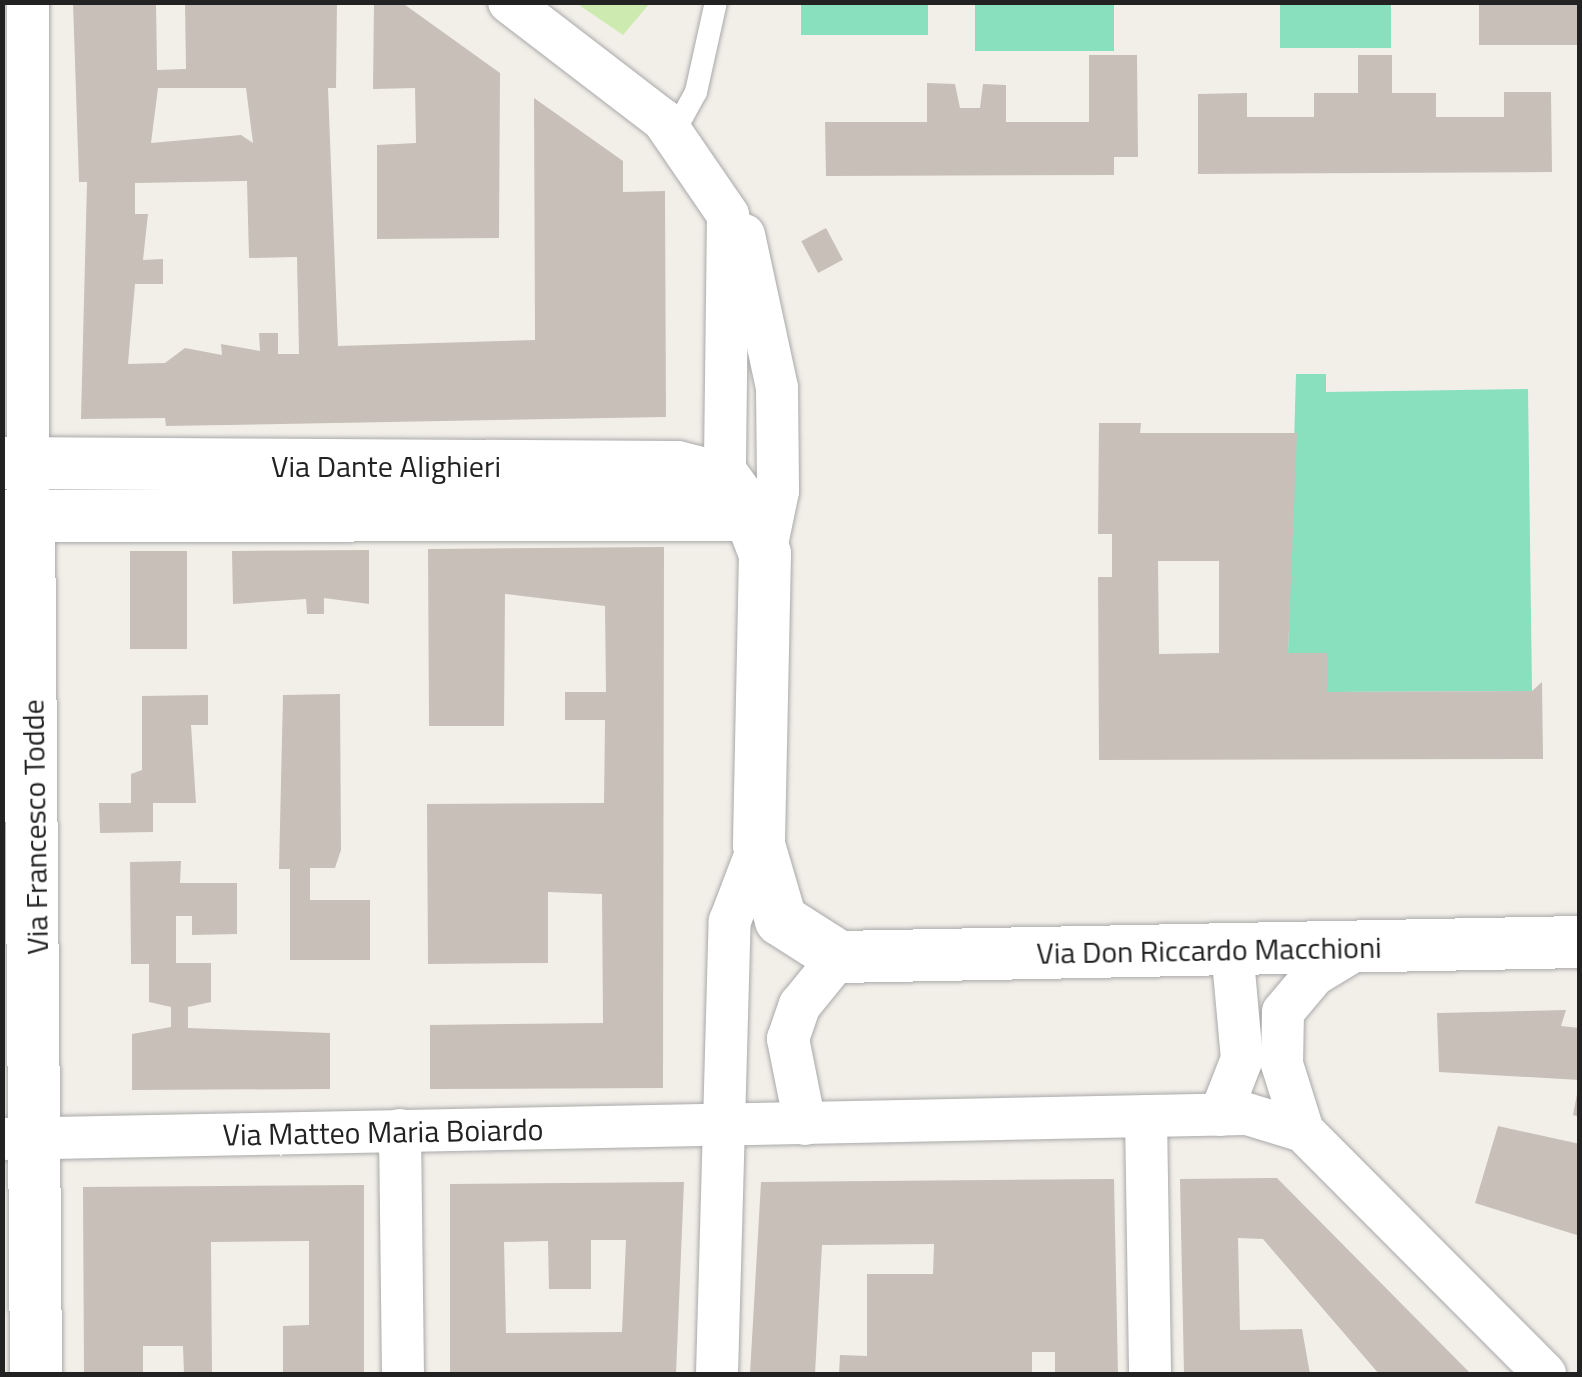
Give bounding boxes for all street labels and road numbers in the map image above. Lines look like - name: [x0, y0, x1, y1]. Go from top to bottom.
- street label: Via Dante Alighieri: [271, 448, 501, 484]
- street label: Via Francesco Todde: [15, 699, 55, 955]
- street label: Via Don Riccardo Macchioni: [1036, 929, 1382, 971]
- street label: Via Matteo Maria Boiardo: [222, 1111, 544, 1153]

